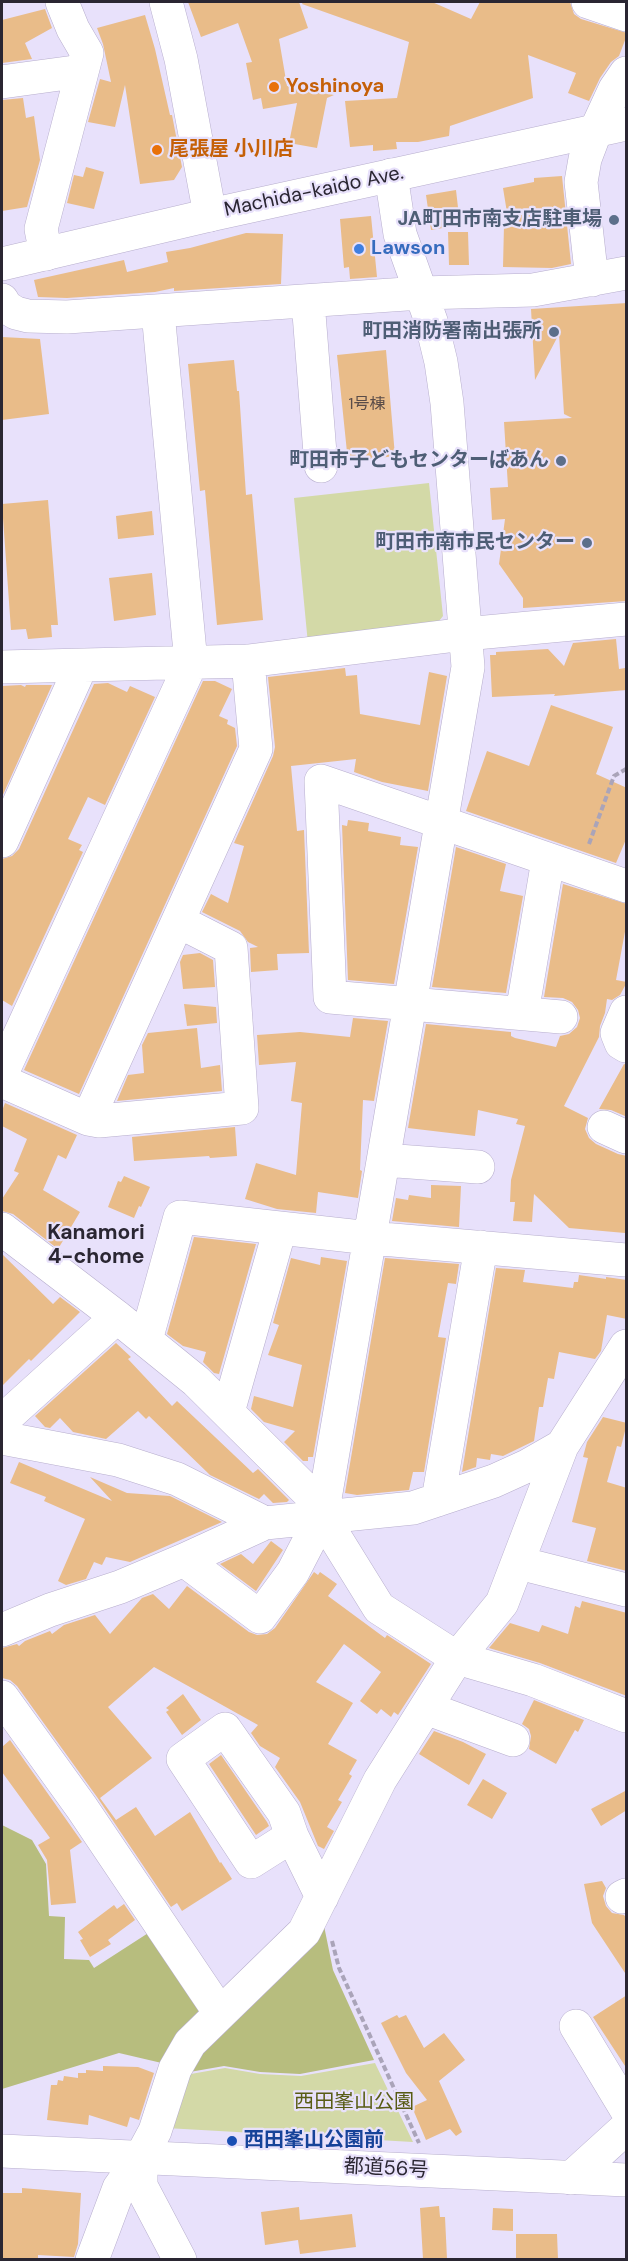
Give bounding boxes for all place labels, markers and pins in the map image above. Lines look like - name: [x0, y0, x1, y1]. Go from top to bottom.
- place label: Yoshinoya: [286, 75, 384, 99]
- marker: Yoshinoya: [267, 80, 281, 94]
- place label: 尾張屋 小川店: [169, 138, 294, 162]
- marker: 尾張屋 小川店: [150, 143, 164, 157]
- place label: JA町田市南支店駐車場: [398, 208, 602, 232]
- marker: JA町田市南支店駐車場: [607, 213, 621, 227]
- place label: Lawson: [371, 237, 445, 261]
- marker: Lawson: [352, 242, 366, 256]
- place label: 町田消防署南出張所: [362, 320, 542, 344]
- marker: 町田消防署南出張所: [547, 325, 561, 339]
- place label: 町田市子どもセンターばあん: [289, 449, 549, 473]
- marker: 町田市子どもセンターばあん: [554, 454, 568, 468]
- place label: 町田市南市民センター: [375, 531, 575, 555]
- marker: 町田市南市民センター: [580, 536, 594, 550]
- place label: 西田峯山公園前: [244, 2129, 384, 2153]
- marker: 西田峯山公園前: [225, 2134, 239, 2148]

